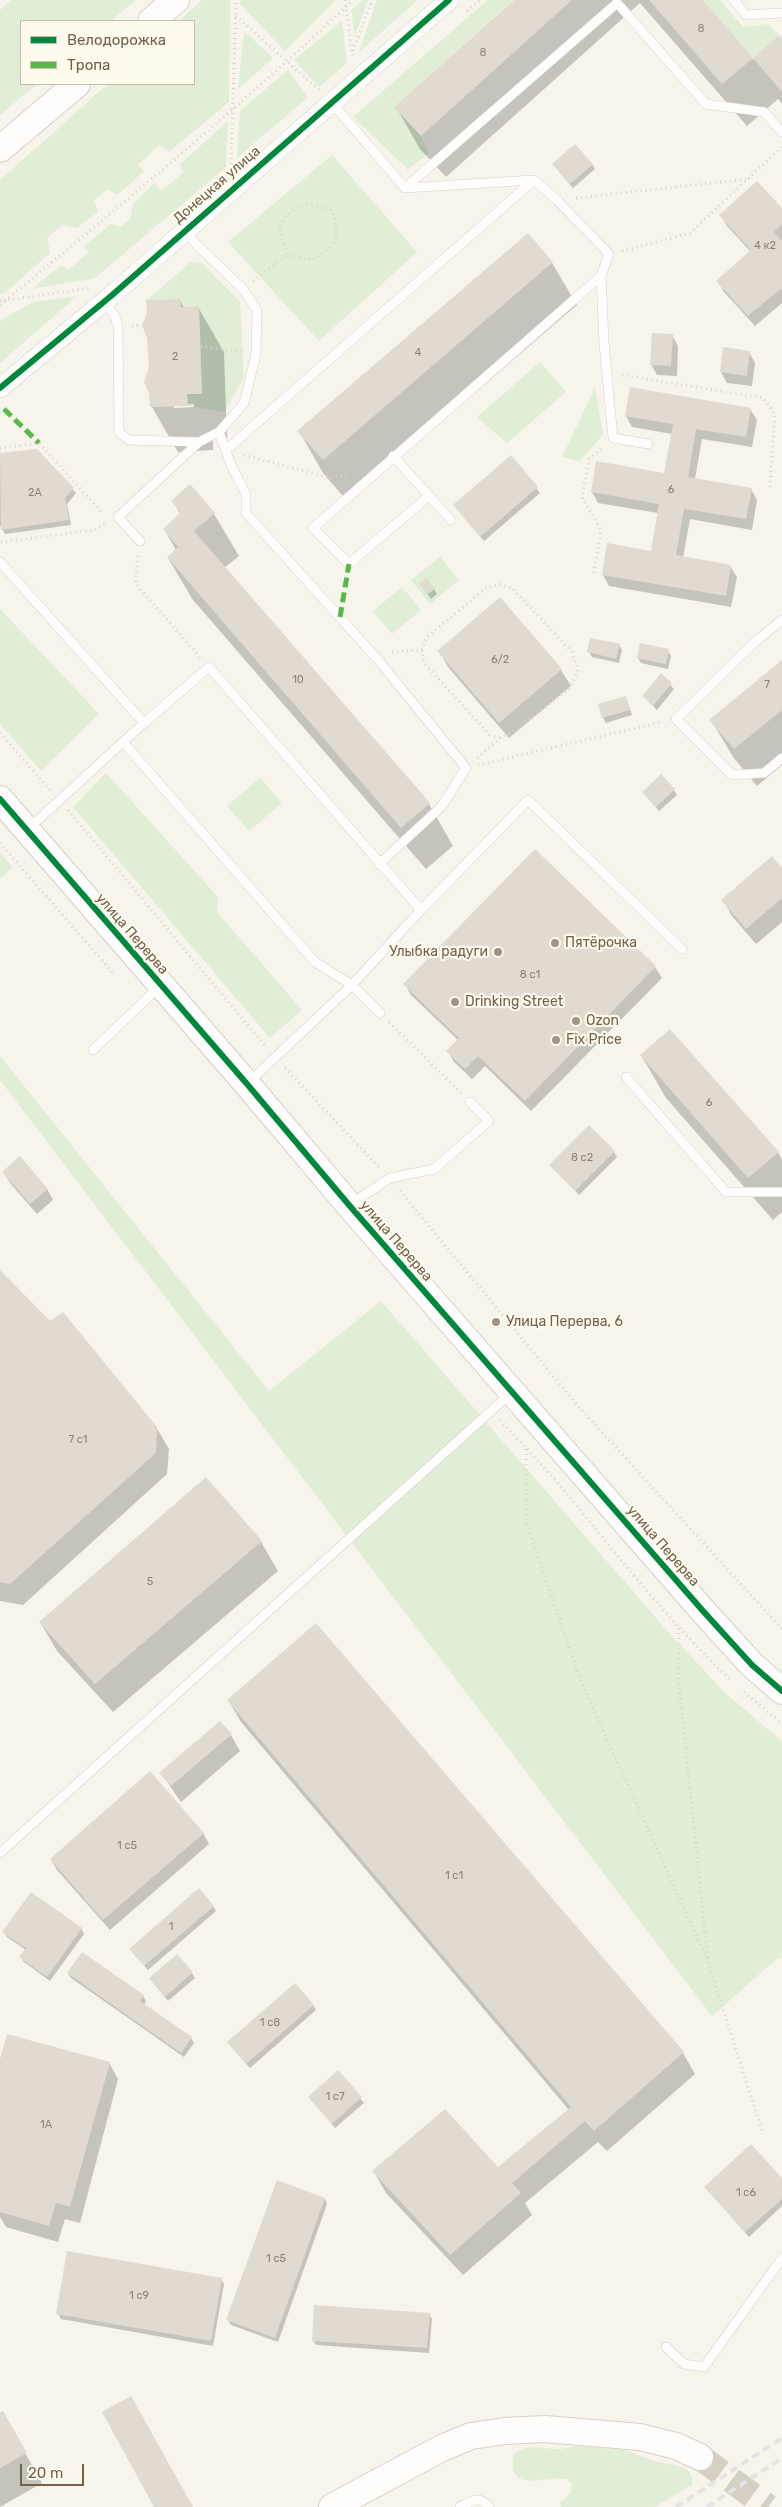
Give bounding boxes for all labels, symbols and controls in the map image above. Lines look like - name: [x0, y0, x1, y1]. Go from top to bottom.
- legend: [20, 20, 195, 85]
- house number: 8: [698, 22, 704, 36]
- text: Велодорожка: [67, 31, 166, 49]
- house number: 8: [480, 46, 486, 60]
- text: Тропа: [67, 56, 110, 74]
- street label: Донецкая улица: [170, 143, 264, 227]
- house number: 4 к2: [754, 239, 776, 253]
- house number: 4: [415, 346, 421, 360]
- house number: 2: [172, 350, 178, 364]
- house number: 6: [668, 483, 674, 497]
- house number: 2А: [28, 486, 42, 500]
- house number: 6/2: [491, 653, 509, 667]
- house number: 10: [292, 673, 304, 687]
- house number: 7: [764, 678, 770, 692]
- street label: улица Перерва: [92, 890, 172, 978]
- place label: Пятёрочка: [565, 935, 637, 951]
- marker: Пятёрочка: [549, 937, 561, 949]
- place label: Улыбка радуги: [389, 944, 488, 960]
- marker: Улыбка радуги: [492, 946, 504, 958]
- house number: 8 с1: [520, 968, 540, 982]
- place label: Drinking Street: [465, 994, 563, 1010]
- marker: Drinking Street: [449, 996, 461, 1008]
- place label: Ozon: [586, 1013, 619, 1029]
- marker: Ozon: [570, 1015, 582, 1027]
- place label: Fix Price: [566, 1032, 622, 1048]
- marker: Fix Price: [550, 1034, 562, 1046]
- house number: 6: [706, 1096, 712, 1110]
- house number: 8 с2: [571, 1151, 593, 1165]
- street label: улица Перерва: [356, 1197, 436, 1285]
- place label: Улица Перерва, 6: [506, 1314, 623, 1330]
- marker: Улица Перерва, 6: [490, 1316, 502, 1328]
- house number: 7 с1: [68, 1433, 88, 1447]
- street label: улица Перерва: [623, 1502, 703, 1590]
- house number: 5: [147, 1575, 153, 1589]
- house number: 1 с5: [117, 1839, 137, 1853]
- house number: 1 с1: [445, 1869, 463, 1883]
- house number: 1: [169, 1920, 173, 1934]
- house number: 1 с8: [260, 2016, 280, 2030]
- house number: 1 с7: [325, 2090, 345, 2104]
- house number: 1А: [40, 2118, 52, 2132]
- house number: 1 с6: [736, 2186, 756, 2200]
- house number: 1 с5: [266, 2252, 286, 2266]
- house number: 1 с9: [129, 2289, 149, 2303]
- scale bar: [22, 2454, 86, 2486]
- text: 20 m: [28, 2464, 63, 2482]

